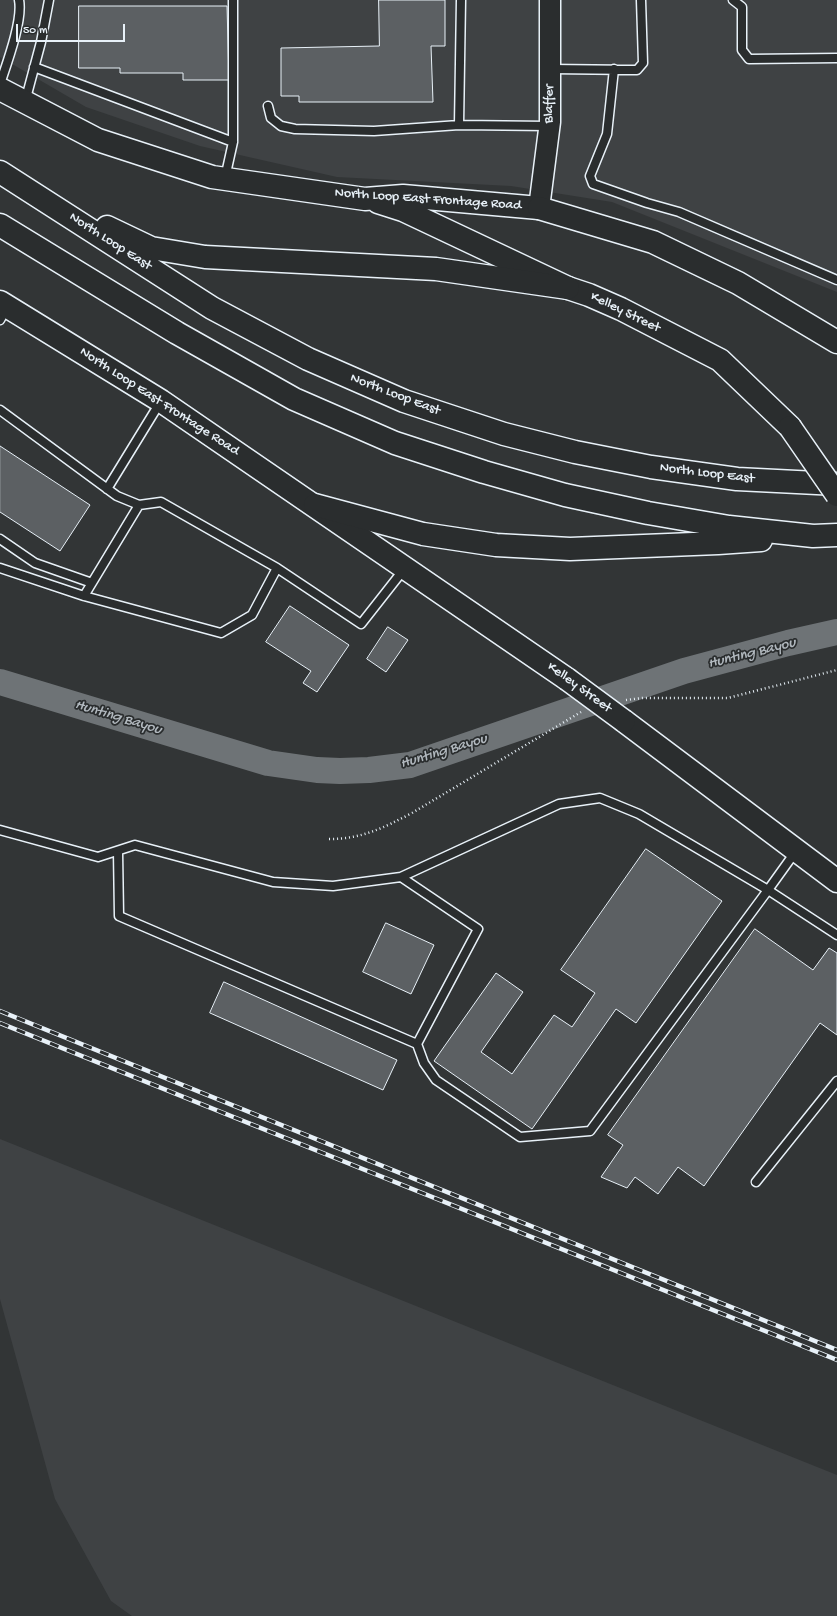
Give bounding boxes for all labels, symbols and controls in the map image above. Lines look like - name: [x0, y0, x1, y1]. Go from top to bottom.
- scale bar: [18, 16, 127, 42]
- text: 50 m: [23, 24, 48, 38]
- street label: Blaffer: [541, 84, 559, 124]
- street label: North Loop East Frontage Road: [334, 185, 522, 215]
- street label: North Loop East: [66, 209, 154, 275]
- street label: Kelley Street: [587, 289, 663, 337]
- street label: North Loop East Frontage Road: [76, 344, 242, 460]
- street label: North Loop East: [348, 370, 442, 420]
- street label: North Loop East: [659, 460, 755, 488]
- water label: Hunting Bayou: [706, 634, 798, 674]
- street label: Kelley Street: [543, 659, 615, 717]
- water label: Hunting Bayou: [73, 696, 163, 740]
- water label: Hunting Bayou: [399, 730, 489, 774]

